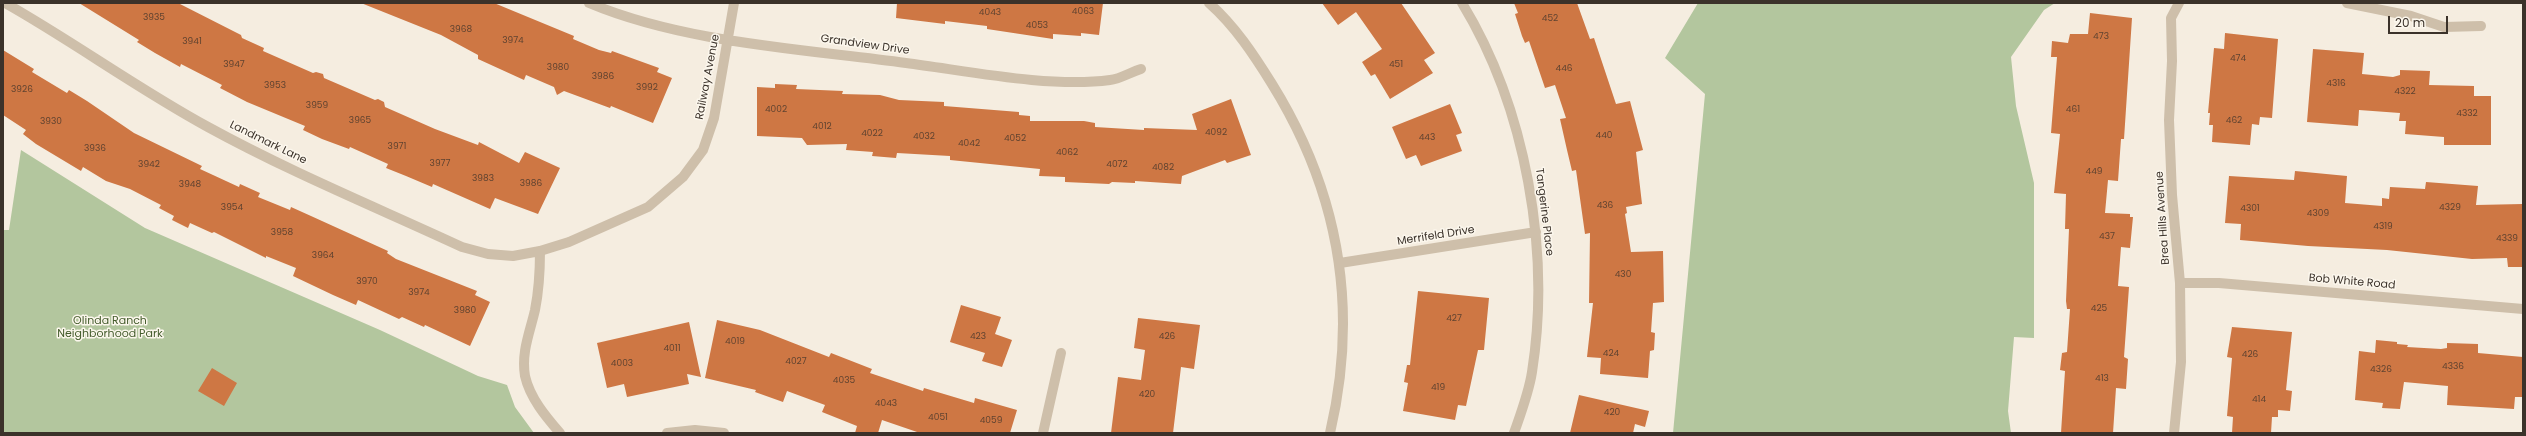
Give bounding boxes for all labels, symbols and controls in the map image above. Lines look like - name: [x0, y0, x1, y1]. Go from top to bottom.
- house number: 4063: [1072, 7, 1094, 17]
- house number: 4043: [979, 8, 1001, 18]
- scale bar: [2390, 8, 2450, 34]
- house number: 3935: [143, 13, 165, 23]
- house number: 452: [1542, 14, 1558, 24]
- text: 20 m: [2395, 14, 2425, 31]
- house number: 4053: [1026, 21, 1048, 31]
- house number: 3968: [450, 25, 472, 35]
- street label: Grandview Drive: [820, 32, 910, 58]
- house number: 473: [2093, 32, 2109, 42]
- street label: Railway Avenue: [693, 33, 723, 121]
- house number: 3974: [502, 36, 524, 46]
- house number: 3941: [182, 37, 202, 47]
- house number: 474: [2230, 54, 2246, 64]
- house number: 3947: [223, 60, 245, 70]
- house number: 451: [1389, 60, 1403, 70]
- house number: 3980: [547, 63, 569, 73]
- house number: 446: [1555, 64, 1573, 74]
- house number: 3986: [592, 72, 614, 82]
- house number: 4316: [2326, 79, 2346, 89]
- house number: 3953: [264, 81, 286, 91]
- house number: 3992: [636, 83, 658, 93]
- house number: 3926: [11, 85, 33, 95]
- house number: 4322: [2394, 87, 2416, 97]
- house number: 3959: [306, 101, 328, 111]
- house number: 4002: [765, 105, 787, 115]
- house number: 461: [2066, 105, 2080, 115]
- house number: 4332: [2456, 109, 2478, 119]
- house number: 3965: [349, 116, 371, 126]
- house number: 462: [2226, 116, 2242, 126]
- house number: 3930: [40, 117, 62, 127]
- street label: Landmark Lane: [227, 119, 309, 167]
- house number: 4012: [812, 122, 832, 132]
- house number: 4092: [1205, 128, 1227, 138]
- house number: 4022: [861, 129, 883, 139]
- house number: 440: [1596, 131, 1612, 141]
- house number: 4032: [913, 132, 935, 142]
- house number: 443: [1419, 133, 1435, 143]
- house number: 4052: [1004, 134, 1026, 144]
- house number: 4042: [958, 139, 980, 149]
- house number: 3971: [388, 142, 406, 152]
- house number: 3936: [84, 144, 106, 154]
- house number: 4062: [1056, 148, 1078, 158]
- house number: 3977: [430, 159, 450, 169]
- house number: 3942: [138, 160, 160, 170]
- house number: 4072: [1106, 160, 1128, 170]
- house number: 4082: [1152, 163, 1174, 173]
- street label: Tangerine Place: [1532, 167, 1556, 257]
- house number: 449: [2086, 167, 2102, 177]
- street label: Brea Hills Avenue: [2153, 171, 2173, 265]
- house number: 3983: [472, 174, 494, 184]
- house number: 3986: [520, 179, 542, 189]
- house number: 3948: [179, 180, 201, 190]
- house number: 436: [1597, 201, 1613, 211]
- house number: 3954: [221, 203, 243, 213]
- house number: 4329: [2439, 203, 2461, 213]
- house number: 4301: [2240, 204, 2260, 214]
- house number: 4309: [2307, 209, 2329, 219]
- house number: 4319: [2373, 222, 2393, 232]
- street label: Merrifeld Drive: [1396, 223, 1476, 249]
- house number: 3958: [271, 228, 293, 238]
- house number: 437: [2099, 232, 2115, 242]
- house number: 4339: [2496, 234, 2518, 244]
- house number: 3964: [312, 251, 334, 261]
- house number: 430: [1615, 270, 1631, 280]
- street label: Bob White Road: [2308, 272, 2396, 292]
- house number: 3970: [356, 277, 378, 287]
- house number: 3974: [408, 288, 430, 298]
- house number: 425: [2091, 304, 2107, 314]
- house number: 3980: [454, 306, 476, 316]
- park label: Olinda Ranch Neighborhood Park: [57, 314, 163, 340]
- house number: 427: [1446, 314, 1462, 324]
- house number: 423: [970, 332, 986, 342]
- house number: 426: [1159, 332, 1175, 342]
- house number: 4019: [725, 337, 745, 347]
- house number: 4011: [663, 344, 681, 354]
- house number: 424: [1603, 349, 1619, 359]
- house number: 426: [2242, 350, 2258, 360]
- house number: 4027: [785, 357, 807, 367]
- house number: 4003: [611, 359, 633, 369]
- house number: 4336: [2442, 362, 2464, 372]
- house number: 4326: [2370, 365, 2392, 375]
- house number: 413: [2095, 374, 2109, 384]
- house number: 4035: [833, 376, 855, 386]
- house number: 419: [1431, 383, 1445, 393]
- house number: 420: [1139, 390, 1155, 400]
- house number: 414: [2252, 395, 2266, 405]
- house number: 4043: [875, 399, 897, 409]
- house number: 420: [1604, 408, 1620, 418]
- house number: 4051: [928, 413, 948, 423]
- house number: 4059: [980, 416, 1002, 426]

